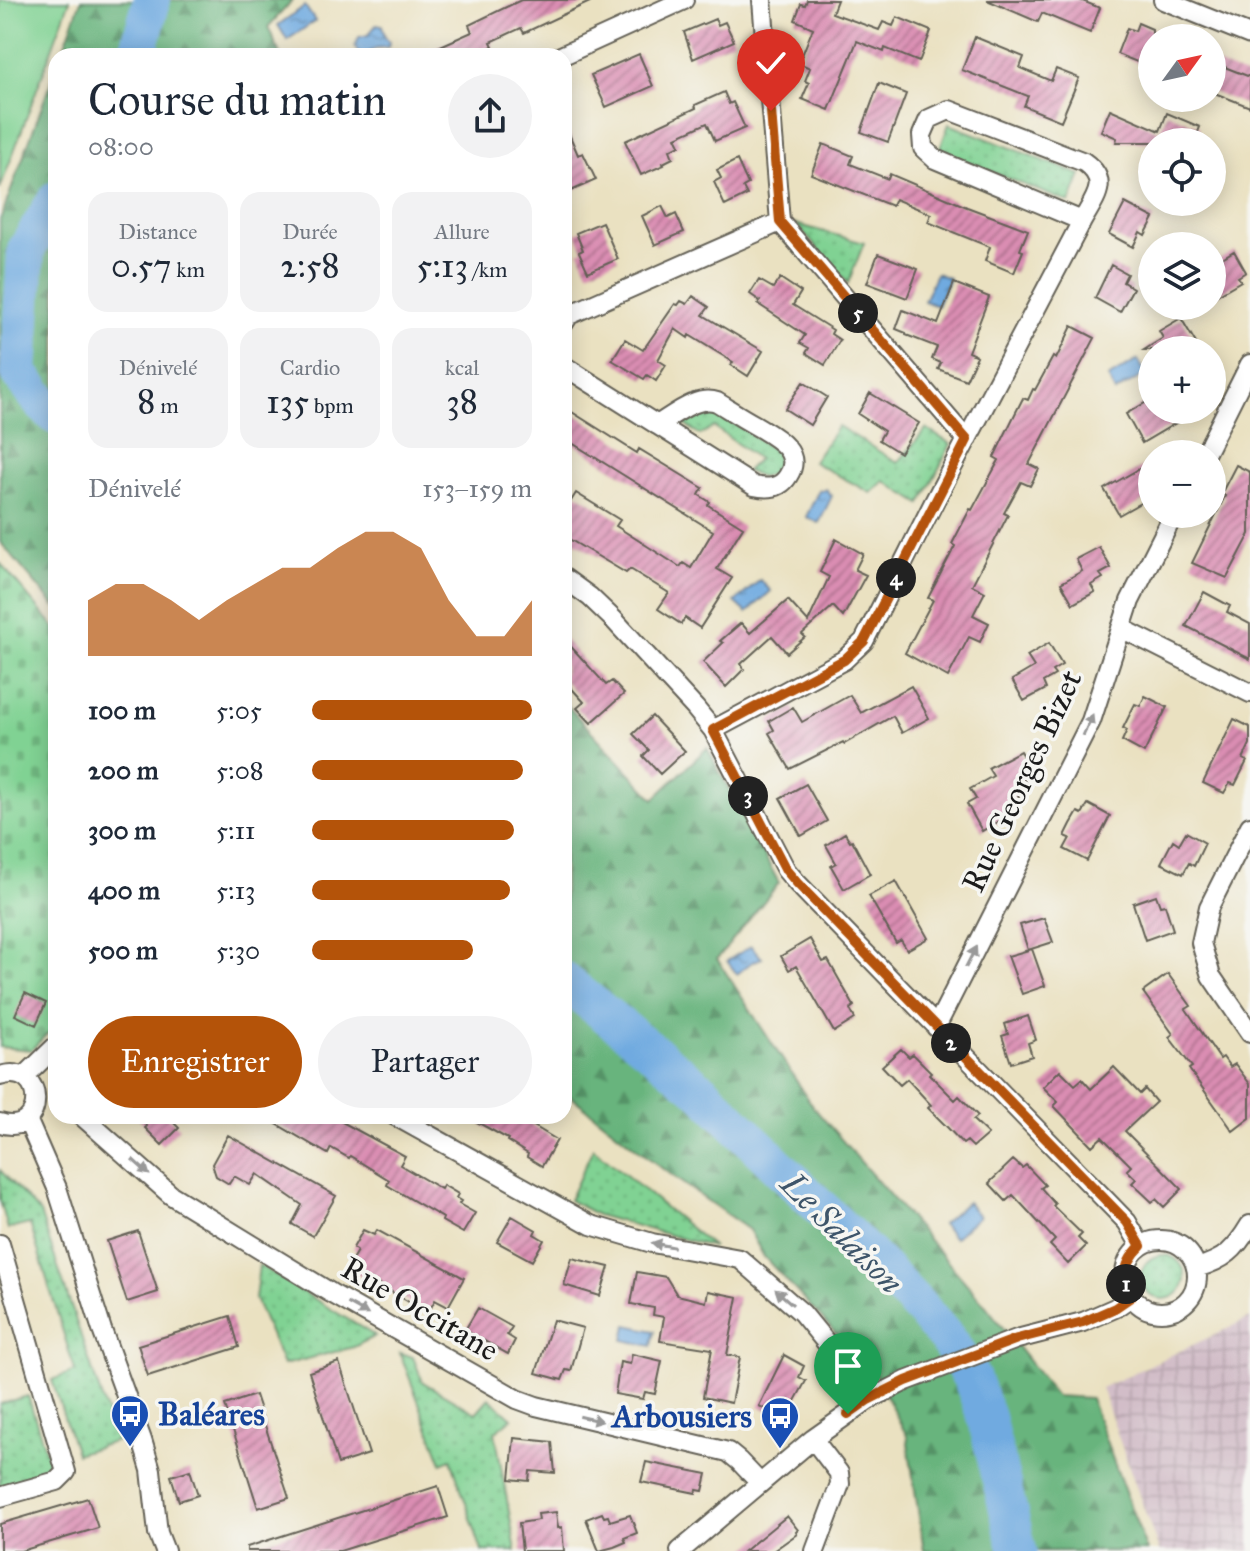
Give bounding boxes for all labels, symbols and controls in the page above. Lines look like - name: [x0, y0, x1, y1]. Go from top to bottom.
- north arrow: [1138, 24, 1226, 112]
- map controls: [1138, 24, 1226, 528]
- pin: [737, 29, 805, 111]
- icon: check: [749, 41, 793, 85]
- text: Course du matin: [88, 73, 386, 127]
- button: share: [448, 74, 532, 158]
- button: locate: [1138, 128, 1226, 216]
- text: 08:00: [88, 130, 154, 162]
- text: Distance: [119, 218, 197, 245]
- text: Durée: [282, 218, 338, 245]
- text: Allure: [434, 218, 490, 245]
- button: layers: [1138, 232, 1226, 320]
- text: 0.57: [111, 245, 171, 286]
- text: 2:58: [280, 245, 340, 286]
- text: 5:13: [417, 245, 468, 286]
- text: km: [171, 256, 205, 283]
- text: /km: [468, 256, 507, 283]
- pin: 5: [838, 293, 878, 333]
- text: 5: [853, 299, 863, 326]
- button: +: [1138, 336, 1226, 424]
- text: Dénivelé: [119, 354, 197, 381]
- text: Cardio: [280, 354, 340, 381]
- text: kcal: [445, 354, 479, 381]
- text: 8: [137, 381, 155, 422]
- text: 135: [266, 381, 309, 422]
- text: 38: [446, 381, 478, 422]
- text: m: [155, 392, 179, 419]
- text: bpm: [309, 392, 354, 419]
- button: −: [1138, 440, 1226, 528]
- text: Dénivelé: [88, 472, 181, 504]
- text: 153–159 m: [422, 472, 532, 504]
- pin: 4: [876, 558, 916, 598]
- text: 4: [890, 564, 902, 591]
- street label: Rue Georges Bizet: [953, 664, 1091, 898]
- text: 100 m: [88, 694, 156, 726]
- text: 5:05: [216, 694, 262, 726]
- one-way arrow: [1082, 714, 1095, 737]
- text: 200 m: [88, 754, 159, 786]
- text: 5:08: [216, 754, 264, 786]
- pin: 3: [728, 776, 768, 816]
- text: 3: [744, 782, 752, 809]
- text: 300 m: [88, 814, 156, 846]
- text: 5:11: [216, 814, 255, 846]
- text: 400 m: [88, 874, 160, 906]
- text: 5:13: [216, 874, 255, 906]
- text: 500 m: [88, 934, 158, 966]
- text: 5:30: [216, 934, 260, 966]
- one-way arrow: [965, 946, 978, 969]
- button: Enregistrer: [88, 1016, 302, 1108]
- button: Partager: [318, 1016, 532, 1108]
- pin: 2: [931, 1023, 971, 1063]
- text: 2: [946, 1029, 956, 1056]
- one-way arrow: [131, 1158, 150, 1176]
- water label: Le Salaison: [771, 1162, 911, 1302]
- one-way arrow: [651, 1239, 676, 1251]
- street label: Rue Occitane: [334, 1248, 506, 1370]
- pin: 1: [1106, 1264, 1146, 1304]
- text: 1: [1122, 1270, 1130, 1297]
- one-way arrow: [774, 1289, 794, 1306]
- one-way arrow: [347, 1301, 369, 1315]
- pin: [814, 1332, 882, 1414]
- icon: arrive: [826, 1344, 870, 1388]
- bus stop icon: Baléares: [109, 1393, 151, 1448]
- place label: Baléares: [158, 1395, 265, 1434]
- bus stop icon: Arbousiers: [759, 1395, 801, 1450]
- place label: Arbousiers: [610, 1397, 752, 1436]
- one-way arrow: [579, 1413, 604, 1426]

